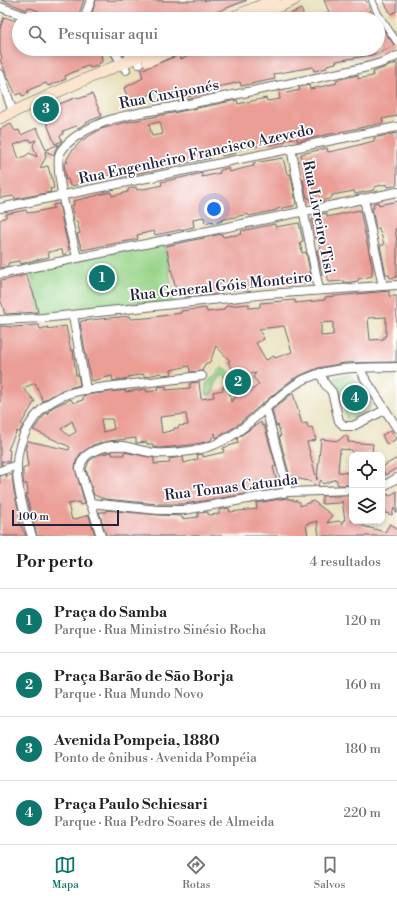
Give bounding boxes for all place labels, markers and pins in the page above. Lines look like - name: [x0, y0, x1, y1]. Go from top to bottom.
- pin: 3: [33, 94, 59, 124]
- pin: 1: [89, 263, 115, 293]
- pin: 2: [225, 367, 251, 397]
- pin: 4: [342, 383, 368, 413]

